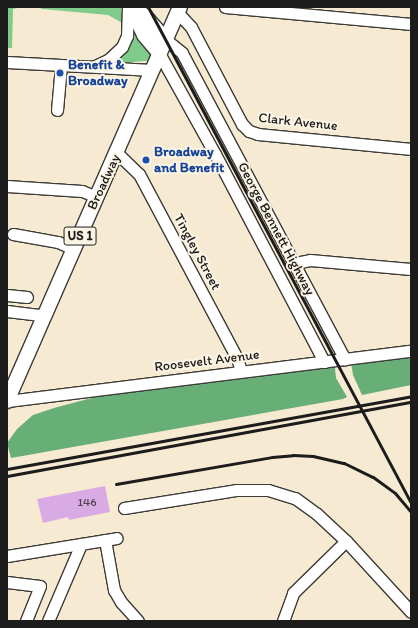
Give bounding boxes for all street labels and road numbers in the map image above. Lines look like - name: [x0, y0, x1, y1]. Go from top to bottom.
- street label: Clark Avenue: [257, 109, 339, 135]
- street label: Broadway: [84, 151, 124, 213]
- street label: George Bennett Highway: [234, 160, 318, 298]
- street label: Tingley Street: [170, 211, 224, 293]
- road number: US 1: [63, 225, 97, 247]
- street label: Roosevelt Avenue: [154, 346, 260, 376]

